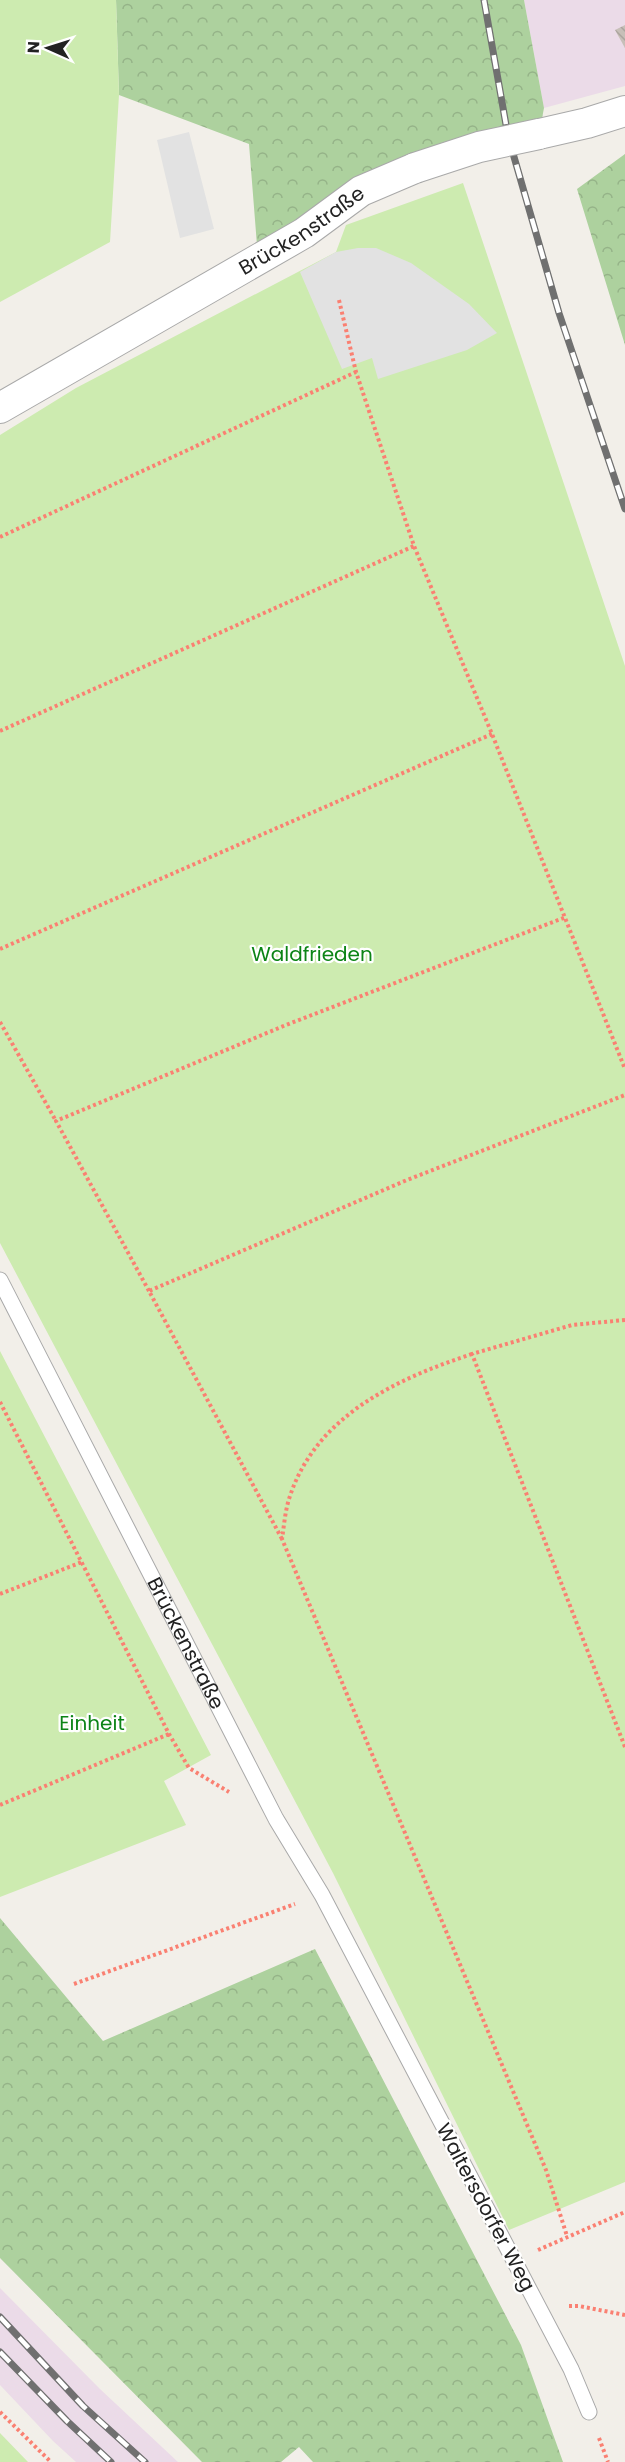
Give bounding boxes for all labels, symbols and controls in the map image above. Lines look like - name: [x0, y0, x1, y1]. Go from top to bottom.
- north arrow: [18, 18, 78, 78]
- text: N: [22, 41, 45, 54]
- street label: Brückenstraße: [234, 179, 370, 282]
- park label: Waldfrieden: [251, 940, 373, 968]
- street label: Brückenstraße: [140, 1572, 231, 1714]
- park label: Einheit: [59, 1709, 125, 1737]
- street label: Waltersdorfer Weg: [430, 2118, 542, 2296]

